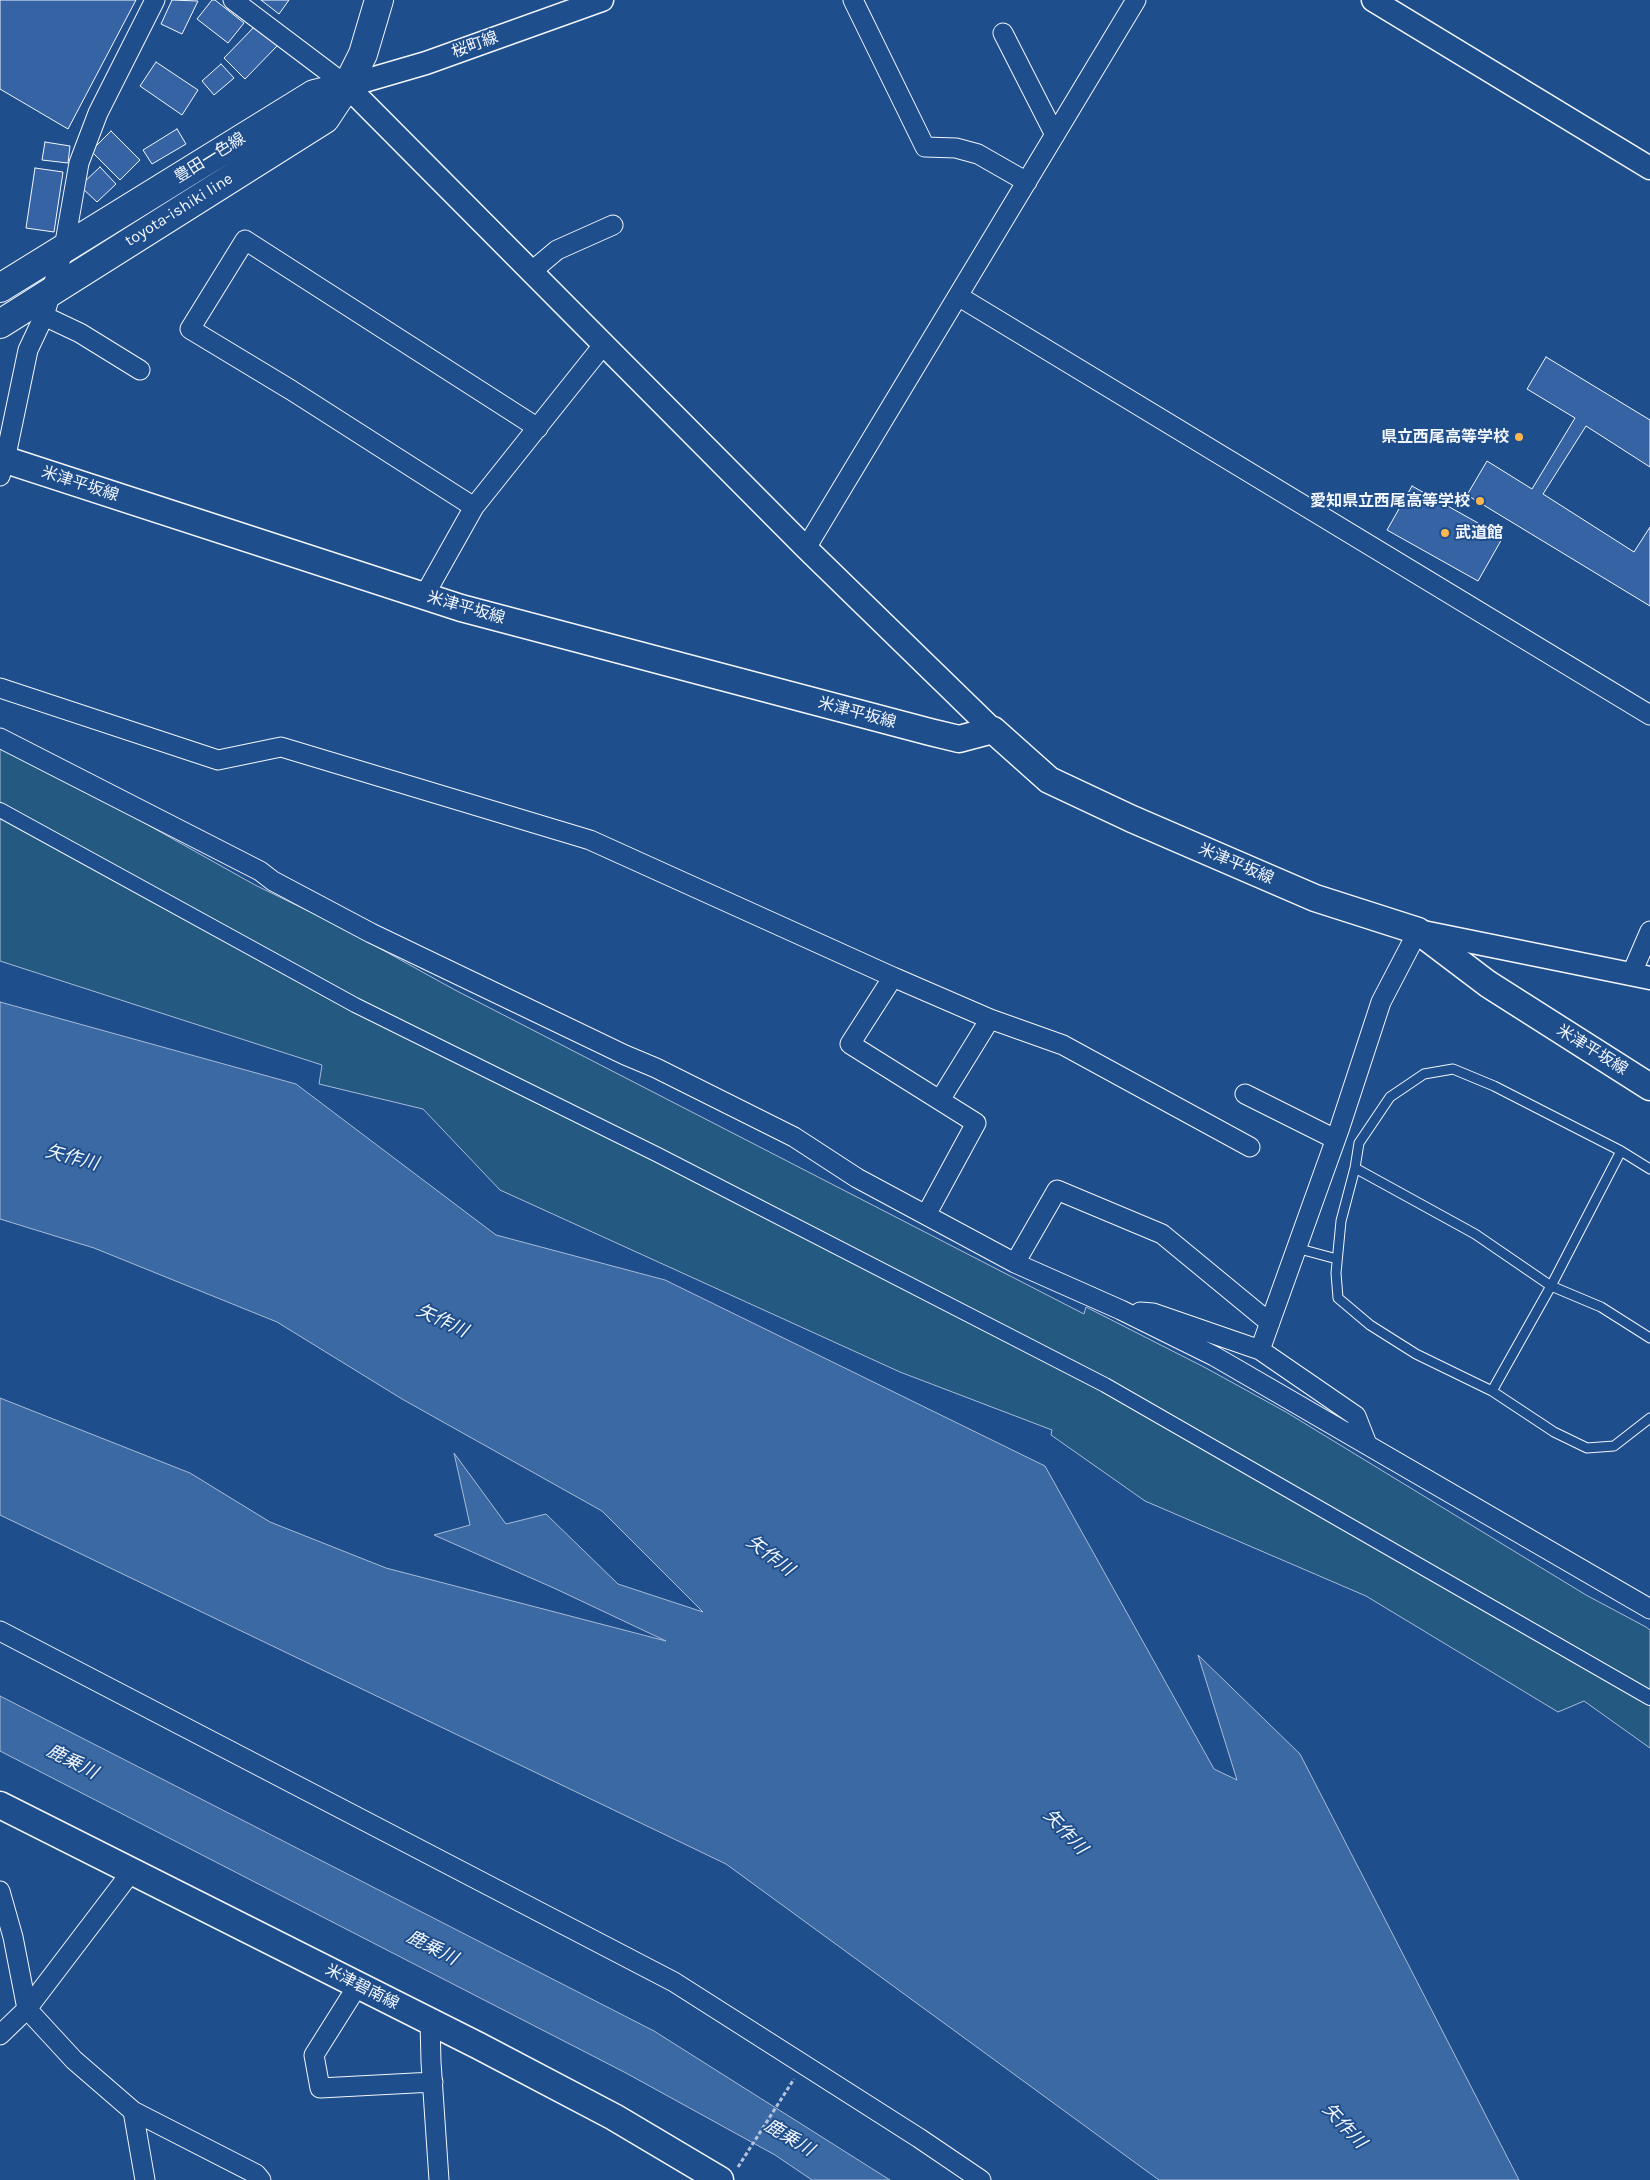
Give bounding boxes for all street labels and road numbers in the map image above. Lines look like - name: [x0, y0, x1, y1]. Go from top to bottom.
- street label: 桜町線: [449, 28, 501, 62]
- street label: 豊田一色線: [171, 129, 249, 187]
- street label: toyota-ishiki line: [121, 169, 237, 251]
- street label: 米津平坂線: [39, 463, 121, 505]
- street label: 米津平坂線: [425, 588, 507, 628]
- street label: 米津平坂線: [816, 693, 898, 733]
- street label: 米津平坂線: [1195, 840, 1277, 888]
- street label: 米津平坂線: [1553, 1021, 1631, 1079]
- street label: 米津碧南線: [322, 1960, 402, 2014]

